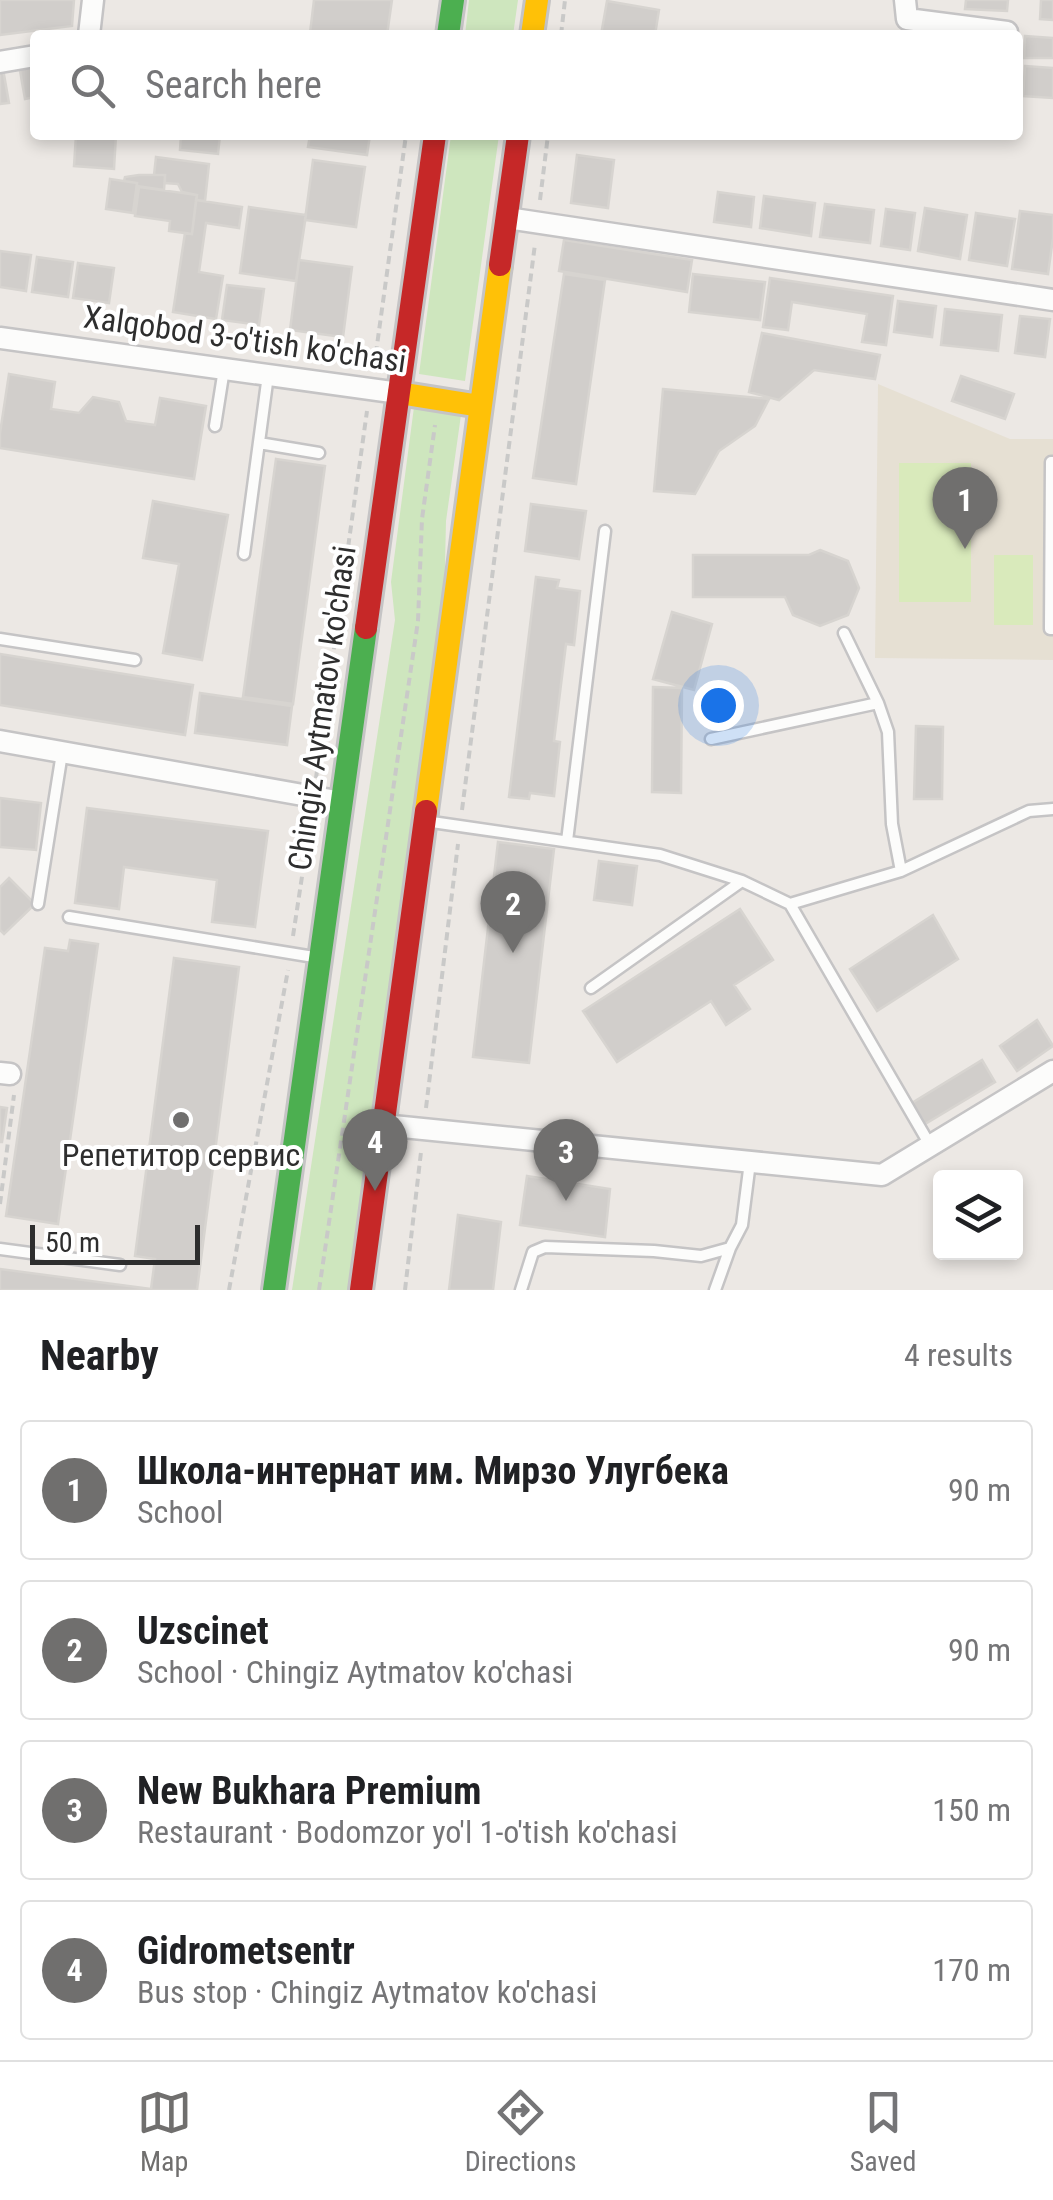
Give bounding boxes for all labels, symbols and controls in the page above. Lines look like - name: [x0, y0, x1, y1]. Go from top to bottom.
- search box: [30, 30, 1023, 140]
- icon: search: [65, 58, 120, 113]
- text: Search here: [145, 63, 322, 107]
- street label: Xalqobod 3-o'tish ko'chasi: [81, 298, 409, 380]
- pin: 1: [932, 466, 998, 549]
- street label: Chingiz Aytmatov ko'chasi: [280, 543, 364, 873]
- your location: [693, 680, 744, 731]
- pin: 2: [480, 870, 546, 953]
- pin: 4: [342, 1108, 408, 1191]
- marker: Репетитор сервис: [170, 1109, 192, 1131]
- pin: 3: [534, 1118, 598, 1201]
- place label: Репетитор сервис: [62, 1136, 300, 1174]
- map controls: [933, 1170, 1023, 1260]
- button: layers: [933, 1170, 1023, 1260]
- scale bar: [30, 1220, 200, 1264]
- text: 50 m: [45, 1226, 100, 1259]
- text: Nearby: [40, 1331, 159, 1380]
- text: 4 results: [904, 1336, 1013, 1374]
- text: Школа-интернат им. Мирзо Улугбека: [137, 1449, 729, 1493]
- text: 1: [66, 1471, 83, 1509]
- text: 90 m: [948, 1471, 1011, 1509]
- text: School: [137, 1493, 223, 1531]
- text: Uzscinet: [137, 1609, 269, 1653]
- text: 2: [66, 1631, 83, 1669]
- text: 90 m: [948, 1631, 1011, 1669]
- text: School · Chingiz Aytmatov ko'chasi: [137, 1653, 573, 1691]
- text: New Bukhara Premium: [137, 1769, 481, 1813]
- text: 3: [66, 1791, 83, 1829]
- text: 150 m: [932, 1791, 1011, 1829]
- text: Restaurant · Bodomzor yo'l 1-o'tish ko'chasi: [137, 1813, 678, 1851]
- text: Gidrometsentr: [137, 1929, 355, 1973]
- text: 4: [66, 1951, 83, 1989]
- text: 170 m: [932, 1951, 1011, 1989]
- text: Bus stop · Chingiz Aytmatov ko'chasi: [137, 1973, 597, 2011]
- tab: Map: [137, 2085, 192, 2178]
- tab: Directions: [465, 2085, 577, 2178]
- tab: Saved: [850, 2085, 916, 2178]

